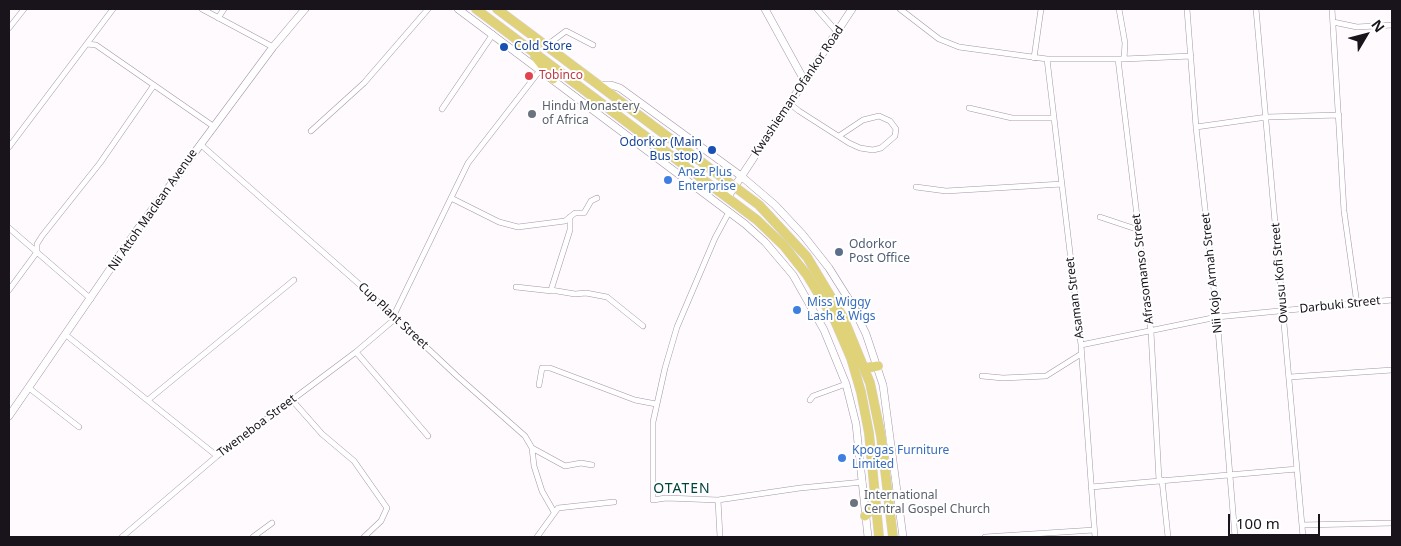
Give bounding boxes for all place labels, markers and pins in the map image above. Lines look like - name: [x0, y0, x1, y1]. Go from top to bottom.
- place label: Cold Store: [514, 40, 572, 54]
- marker: Cold Store: [498, 41, 510, 53]
- place label: Tobinco: [539, 69, 583, 83]
- marker: Tobinco: [523, 70, 535, 82]
- place label: Hindu Monastery of Africa: [542, 100, 640, 128]
- marker: Hindu Monastery of Africa: [526, 108, 538, 120]
- place label: Odorkor (Main Bus stop): [620, 136, 702, 164]
- marker: Odorkor (Main Bus stop): [706, 144, 718, 156]
- place label: Anez Plus Enterprise: [678, 166, 736, 194]
- marker: Anez Plus Enterprise: [662, 174, 674, 186]
- place label: Odorkor Post Office: [849, 238, 910, 266]
- marker: Odorkor Post Office: [833, 246, 845, 258]
- place label: Miss Wiggy Lash & Wigs: [807, 296, 876, 324]
- marker: Miss Wiggy Lash & Wigs: [791, 304, 803, 316]
- place label: Kpogas Furniture Limited: [852, 444, 949, 472]
- marker: Kpogas Furniture Limited: [836, 452, 848, 464]
- place label: International Central Gospel Church: [864, 489, 990, 517]
- marker: International Central Gospel Church: [848, 497, 860, 509]

